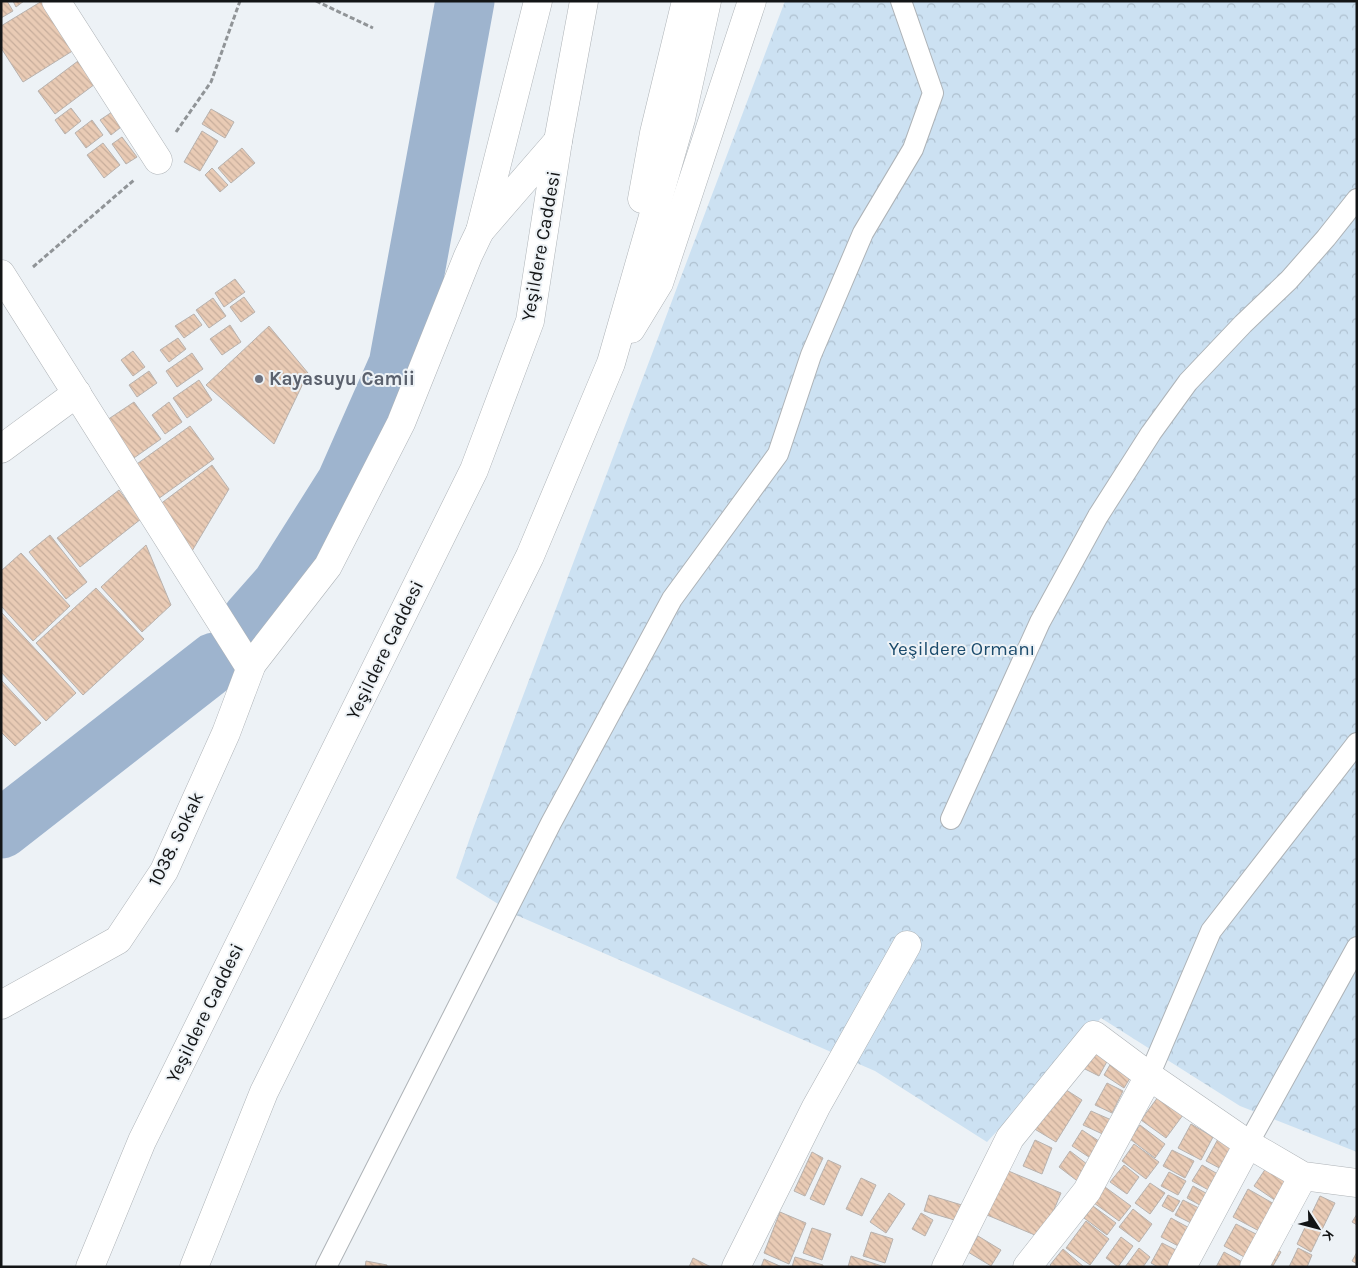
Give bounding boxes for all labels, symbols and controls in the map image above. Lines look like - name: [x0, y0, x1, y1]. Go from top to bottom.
- street label: Yeşildere Caddesi: [517, 169, 565, 323]
- place label: Kayasuyu Camii: [269, 368, 415, 390]
- marker: Kayasuyu Camii: [253, 373, 265, 385]
- street label: Yeşildere Caddesi: [342, 577, 428, 723]
- park label: Yeşildere Ormanı: [889, 638, 1035, 660]
- street label: 1038. Sokak: [144, 788, 208, 890]
- street label: Yeşildere Caddesi: [162, 940, 248, 1086]
- north arrow: [1293, 1203, 1343, 1253]
- text: K: [1318, 1227, 1338, 1245]

